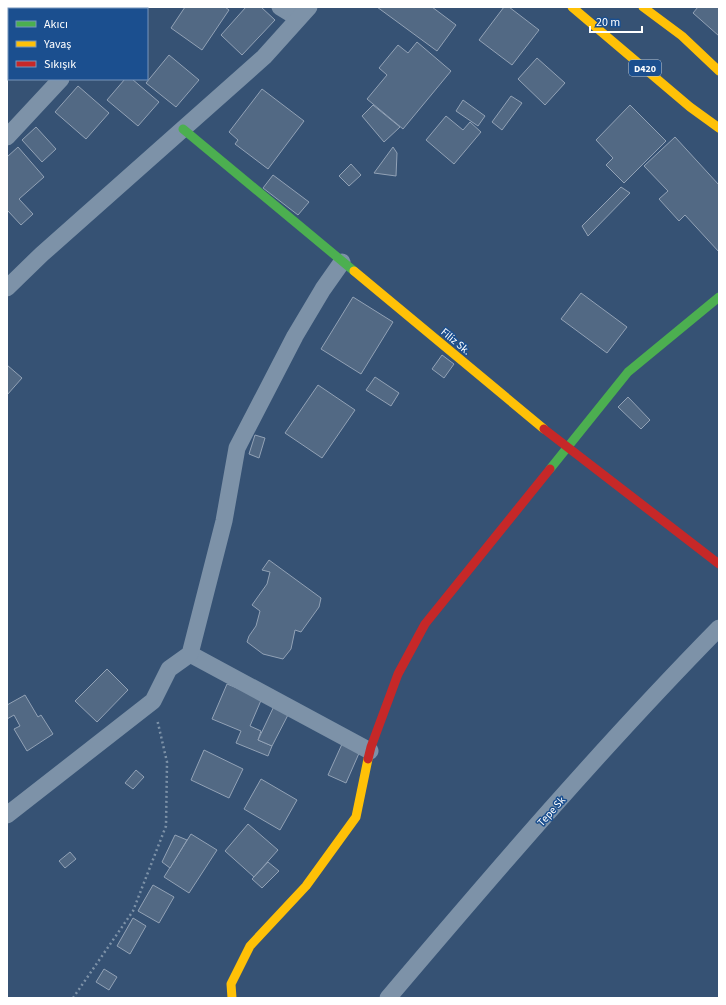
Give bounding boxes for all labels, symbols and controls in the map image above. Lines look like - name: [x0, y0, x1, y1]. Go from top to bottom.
- legend: [8, 8, 148, 80]
- scale bar: [590, 8, 642, 34]
- text: 20 m: [596, 14, 620, 31]
- text: Akıcı: [44, 16, 68, 33]
- text: Yavaş: [43, 36, 71, 53]
- text: Sıkışık: [44, 56, 76, 73]
- road number: D420: [629, 60, 661, 76]
- street label: Filiz Sk.: [438, 324, 474, 358]
- street label: Tepe Sk: [534, 793, 569, 830]

